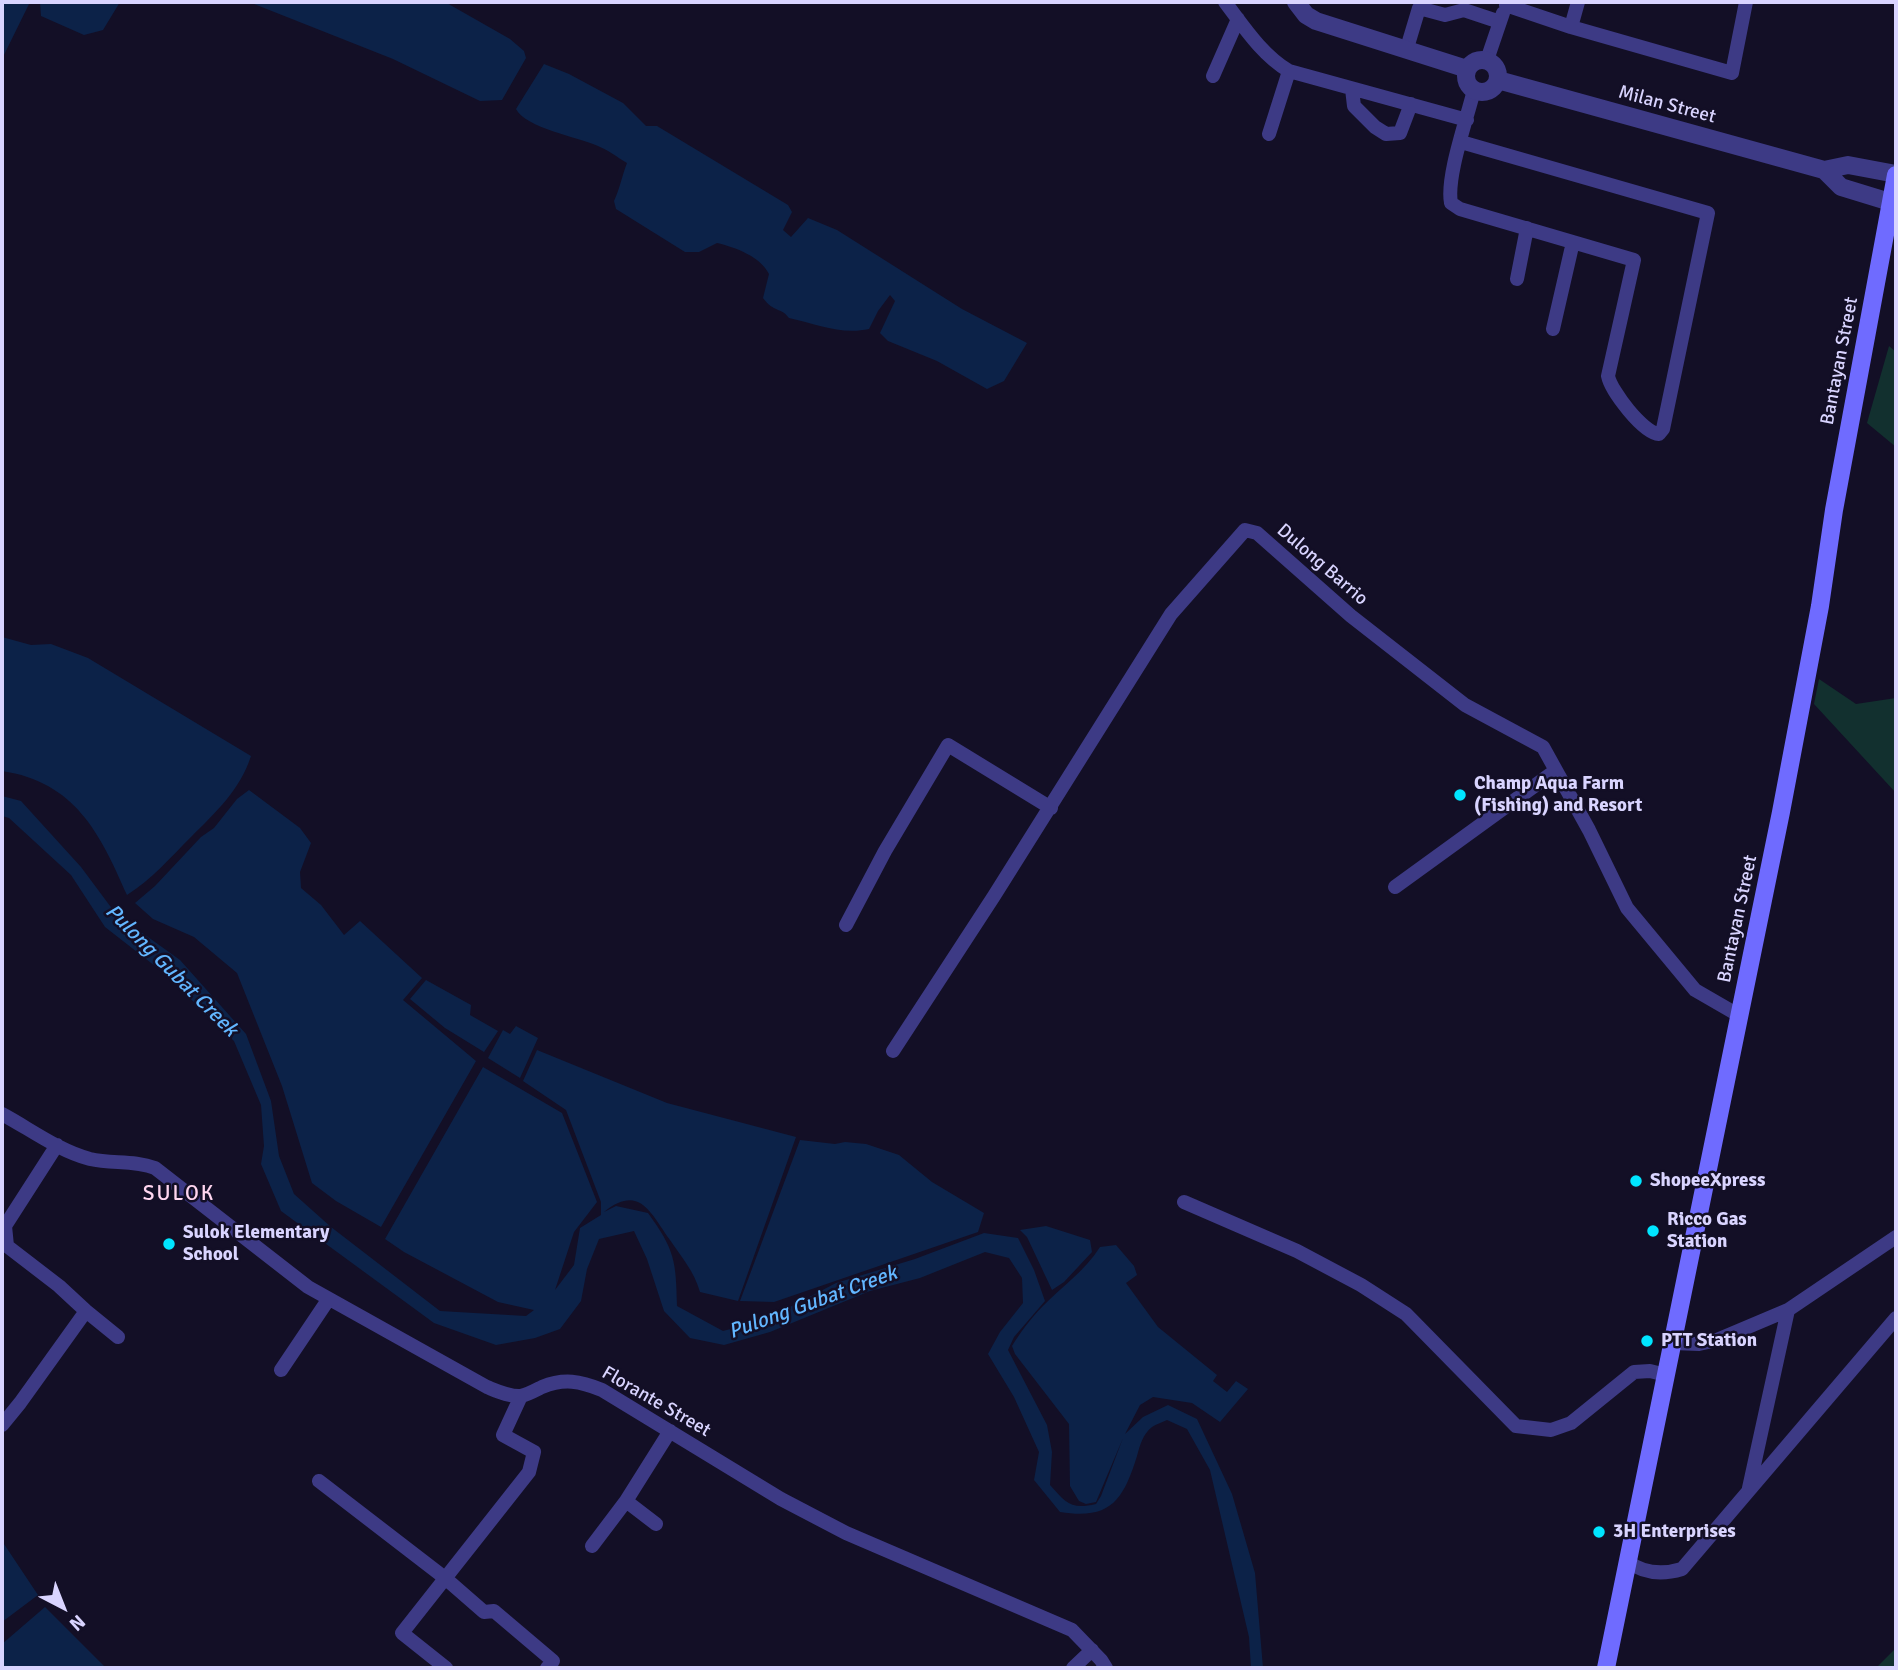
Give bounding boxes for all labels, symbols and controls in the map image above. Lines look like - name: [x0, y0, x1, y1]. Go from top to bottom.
- street label: Milan Street: [1616, 81, 1718, 129]
- street label: Bantayan Street: [1816, 295, 1864, 427]
- street label: Dulong Barrio: [1272, 519, 1372, 611]
- place label: Champ Aqua Farm (Fishing) and Resort: [1474, 773, 1642, 817]
- marker: Champ Aqua Farm (Fishing) and Resort: [1452, 787, 1468, 803]
- street label: Bantayan Street: [1713, 853, 1763, 985]
- water label: Pulong Gubat Creek: [99, 899, 243, 1043]
- place label: ShopeeXpress: [1650, 1170, 1765, 1192]
- marker: ShopeeXpress: [1628, 1173, 1644, 1189]
- district label: SULOK: [143, 1181, 215, 1207]
- place label: Ricco Gas Station: [1667, 1209, 1747, 1253]
- place label: Sulok Elementary School: [183, 1222, 330, 1266]
- marker: Ricco Gas Station: [1645, 1223, 1661, 1239]
- marker: Sulok Elementary School: [161, 1236, 177, 1252]
- water label: Pulong Gubat Creek: [725, 1261, 901, 1345]
- place label: PTT Station: [1661, 1330, 1757, 1352]
- marker: PTT Station: [1639, 1333, 1655, 1349]
- street label: Florante Street: [598, 1362, 714, 1442]
- place label: 3H Enterprises: [1613, 1521, 1736, 1543]
- marker: 3H Enterprises: [1591, 1524, 1607, 1540]
- north arrow: [28, 1572, 98, 1642]
- text: N: [64, 1609, 90, 1636]

